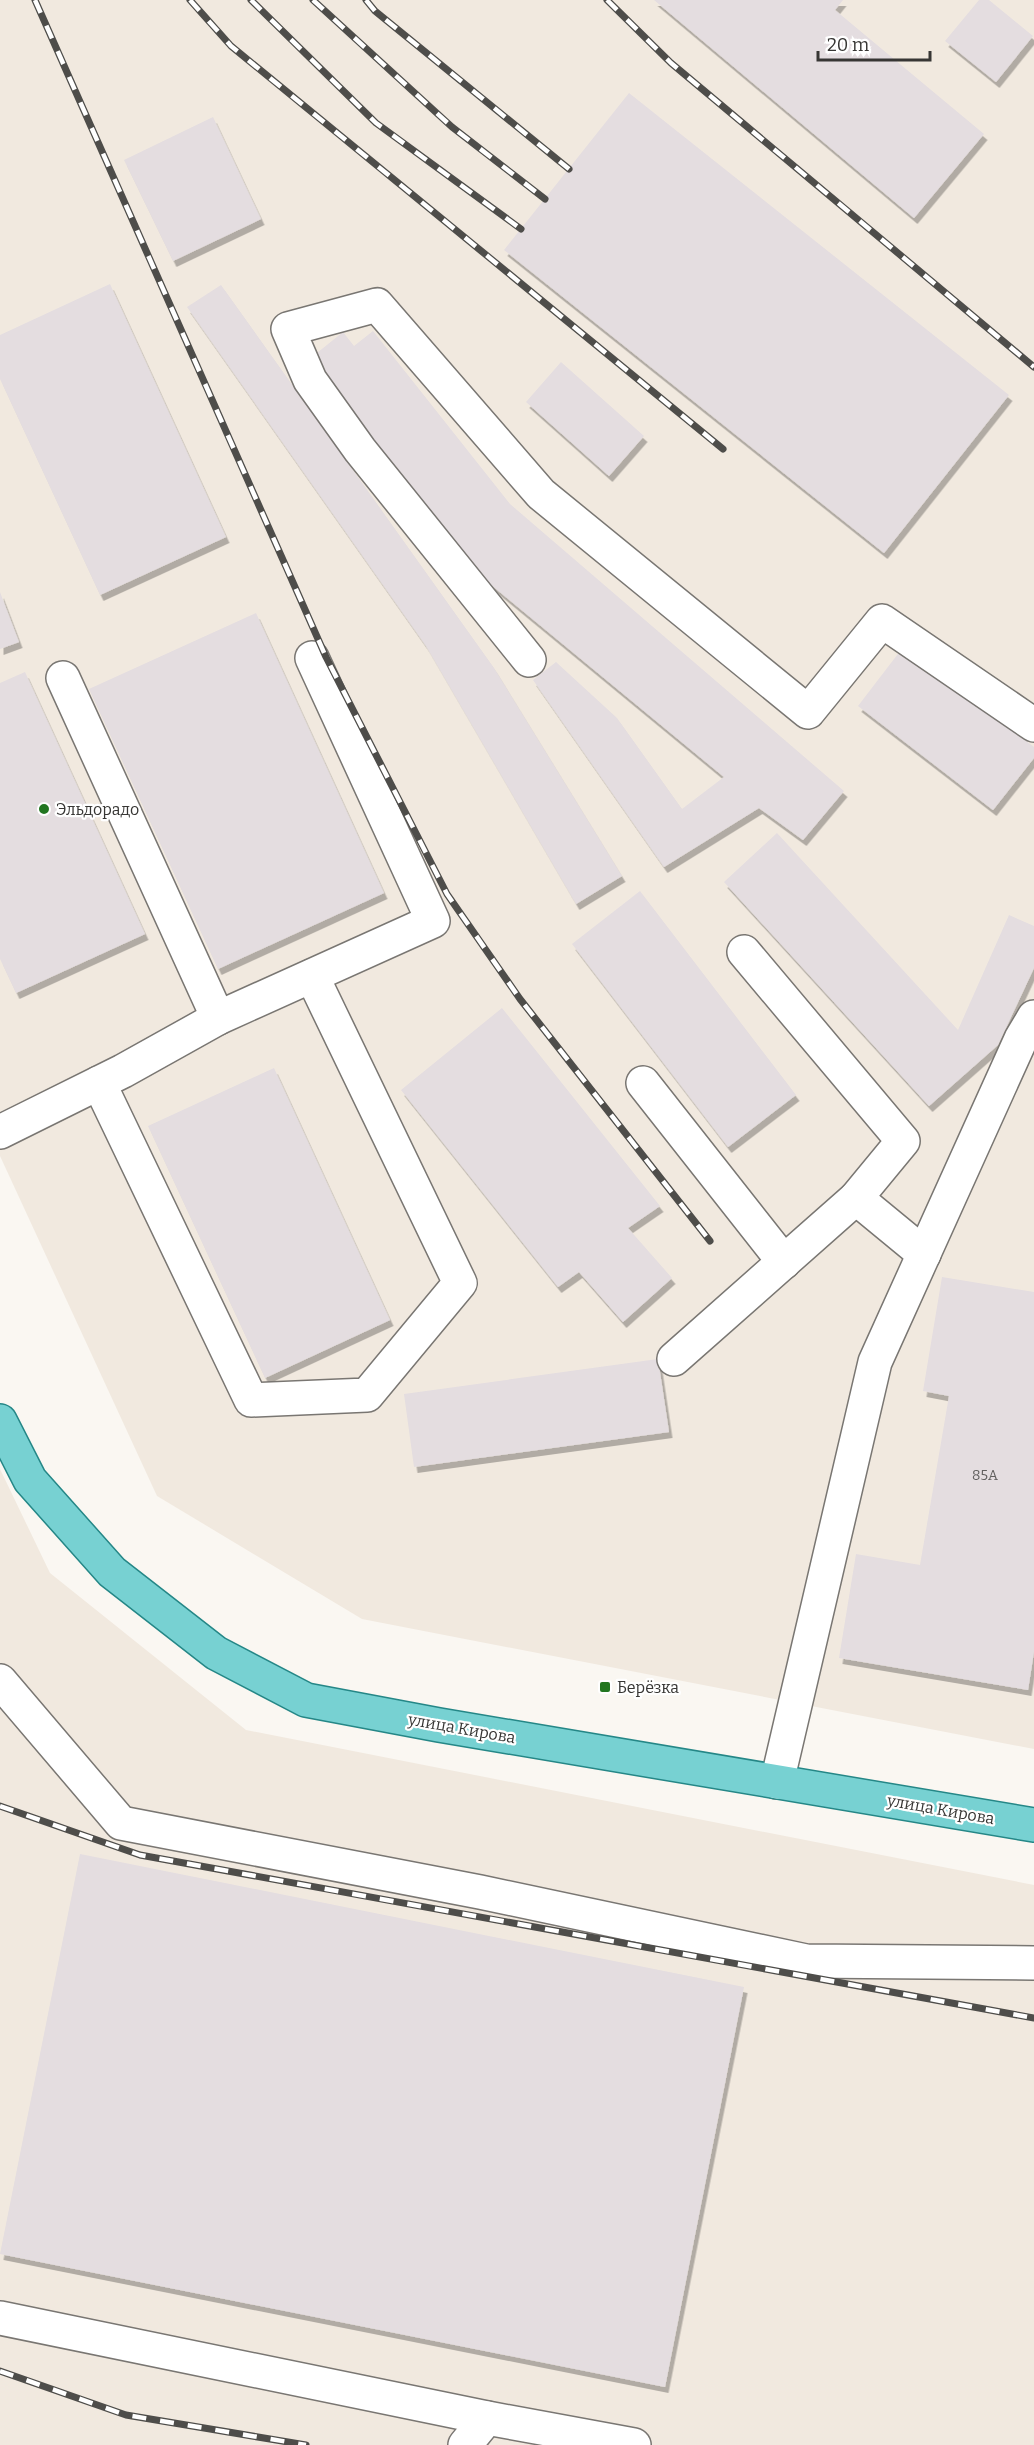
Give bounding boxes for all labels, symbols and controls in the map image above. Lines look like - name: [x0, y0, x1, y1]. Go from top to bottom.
- scale bar: [818, 24, 930, 62]
- text: 20 m: [827, 34, 869, 56]
- place label: Эльдорадо: [56, 800, 139, 819]
- marker: Эльдорадо: [37, 802, 51, 816]
- house number: 85А: [972, 1467, 998, 1484]
- place label: Берёзка: [617, 1678, 679, 1697]
- marker: Берёзка: [598, 1680, 612, 1694]
- street label: улица Кирова: [406, 1710, 517, 1747]
- street label: улица Кирова: [885, 1791, 996, 1828]

